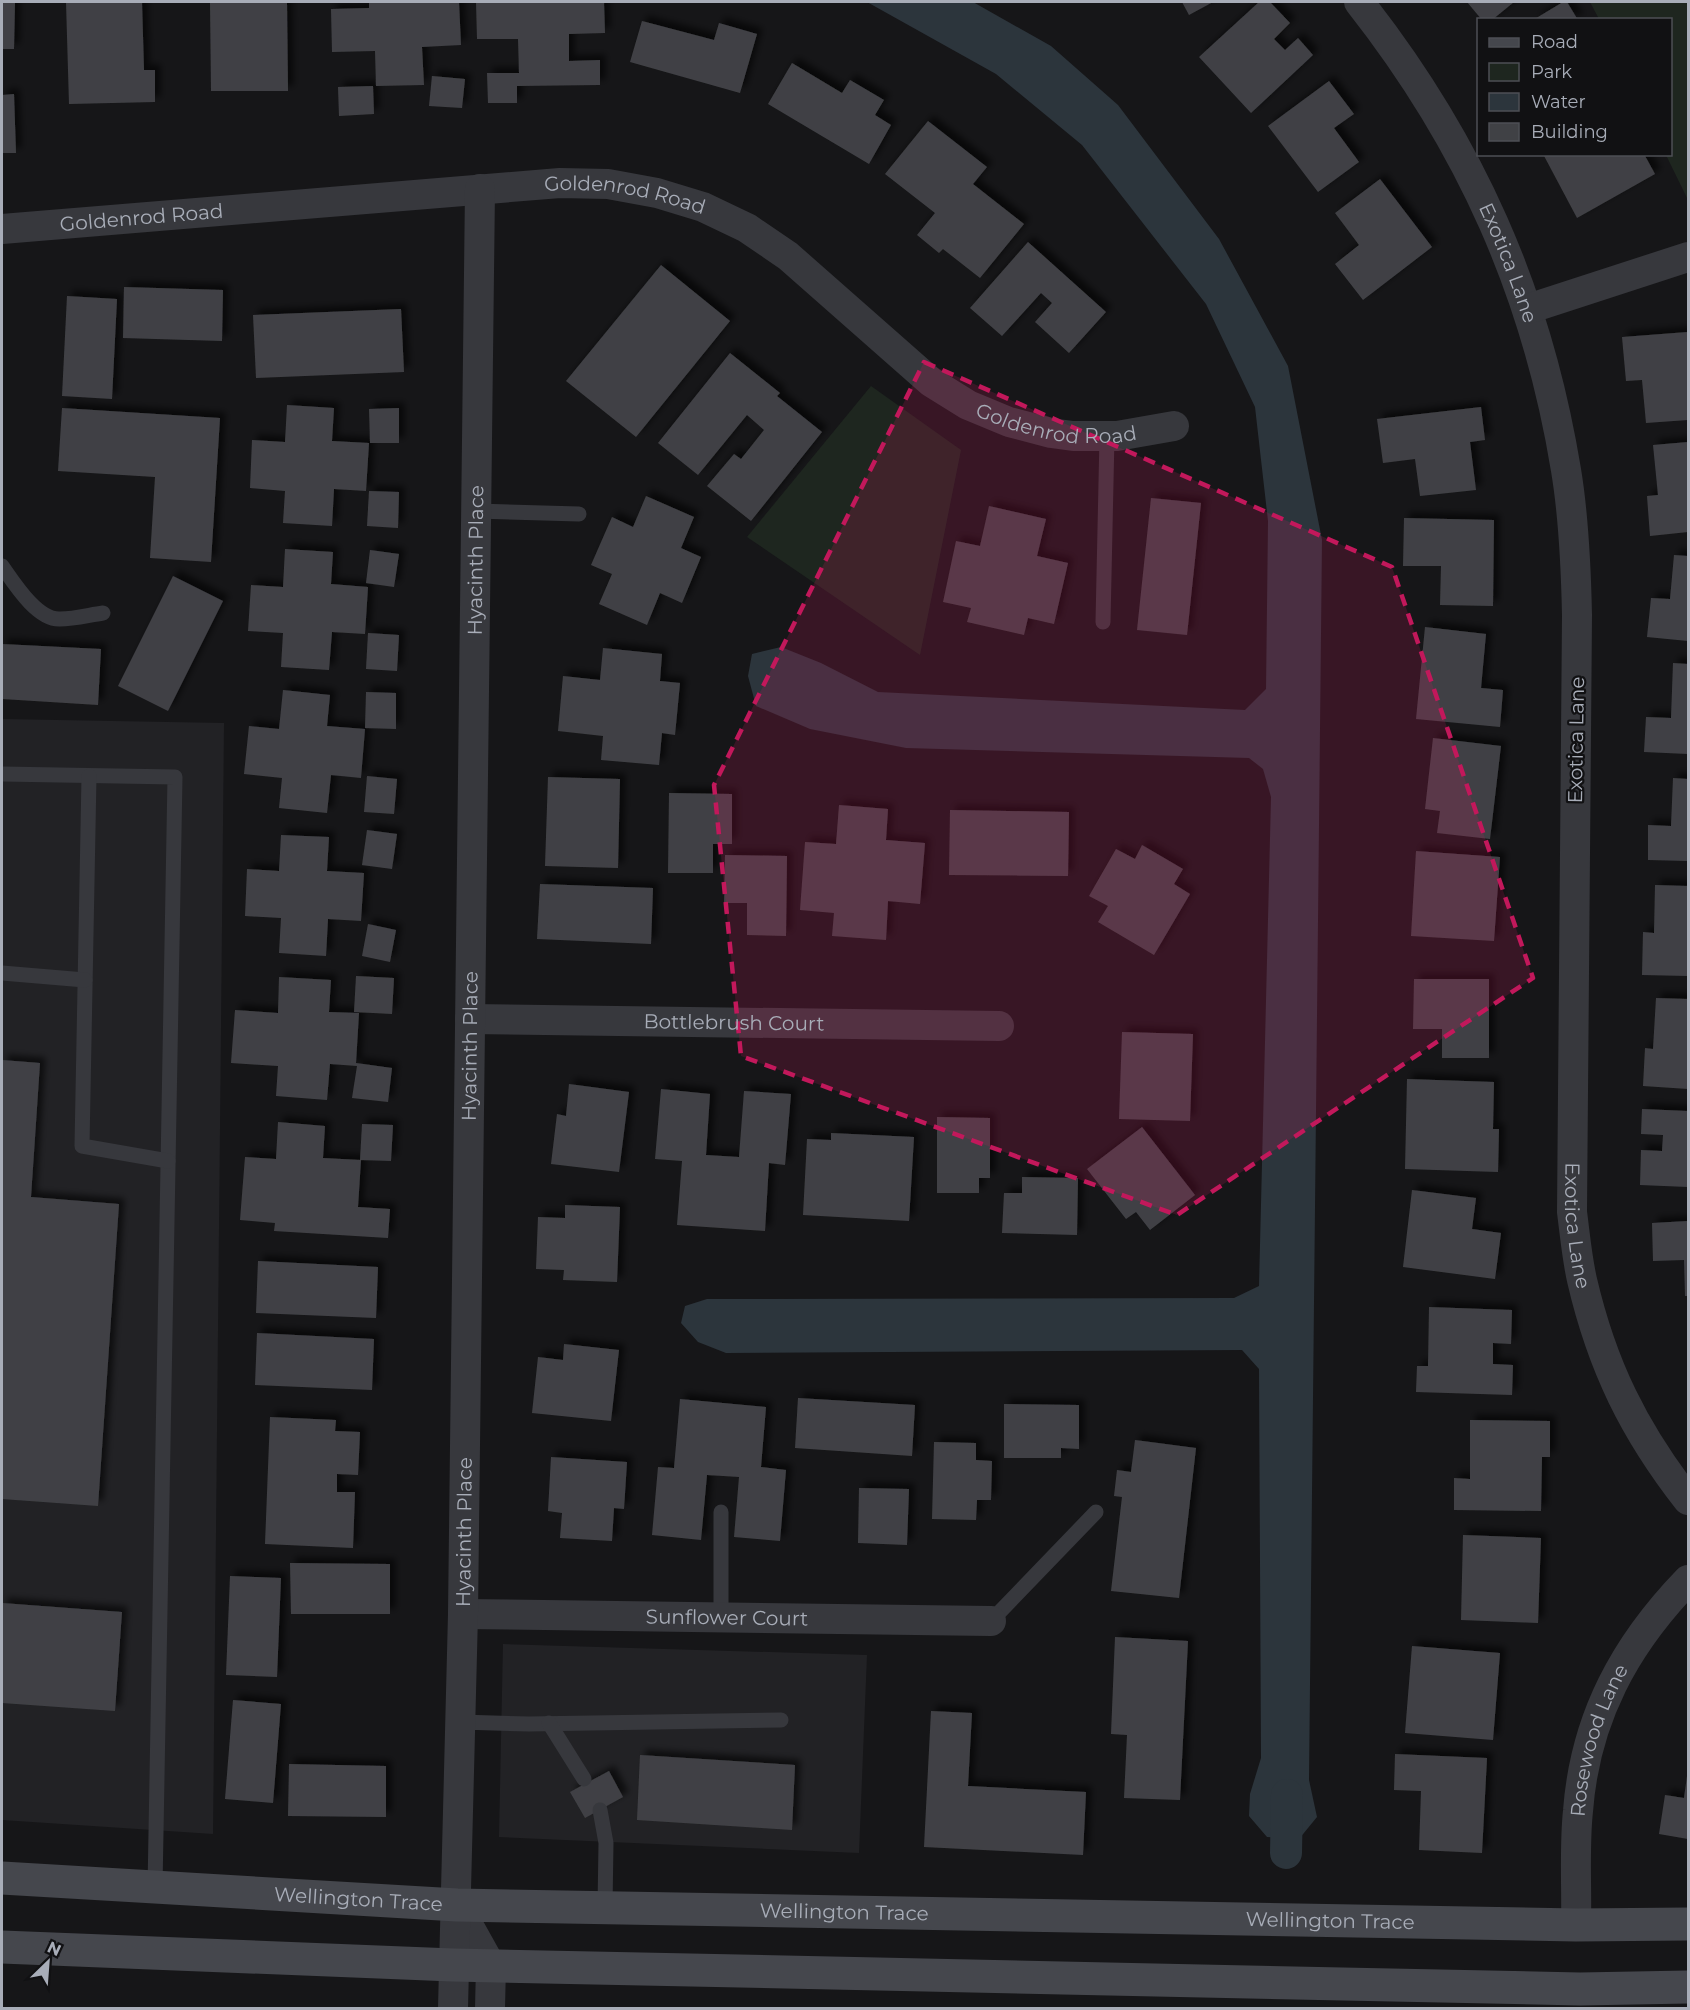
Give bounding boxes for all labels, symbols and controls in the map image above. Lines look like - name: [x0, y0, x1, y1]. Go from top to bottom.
- legend: [1477, 18, 1672, 156]
- text: Road: [1531, 31, 1578, 53]
- text: Park: [1531, 61, 1572, 83]
- text: Water: [1531, 91, 1586, 113]
- text: Building: [1531, 121, 1608, 143]
- street label: Goldenrod Road: [543, 171, 709, 219]
- street label: Goldenrod Road: [59, 199, 224, 236]
- street label: Exotica Lane: [1474, 199, 1542, 326]
- street label: Goldenrod Road: [972, 398, 1138, 449]
- street label: Hyacinth Place: [463, 485, 488, 635]
- street label: Exotica Lane: [1563, 676, 1589, 804]
- street label: Hyacinth Place: [457, 971, 483, 1121]
- street label: Bottlebrush Court: [643, 1009, 825, 1036]
- street label: Exotica Lane: [1560, 1162, 1596, 1291]
- street label: Hyacinth Place: [451, 1457, 477, 1607]
- street label: Sunflower Court: [646, 1604, 808, 1631]
- street label: Rosewood Lane: [1566, 1660, 1633, 1818]
- street label: Wellington Trace: [273, 1882, 443, 1916]
- street label: Wellington Trace: [759, 1898, 929, 1925]
- street label: Wellington Trace: [1245, 1907, 1415, 1934]
- north arrow: [18, 1932, 78, 1992]
- text: N: [44, 1938, 64, 1960]

